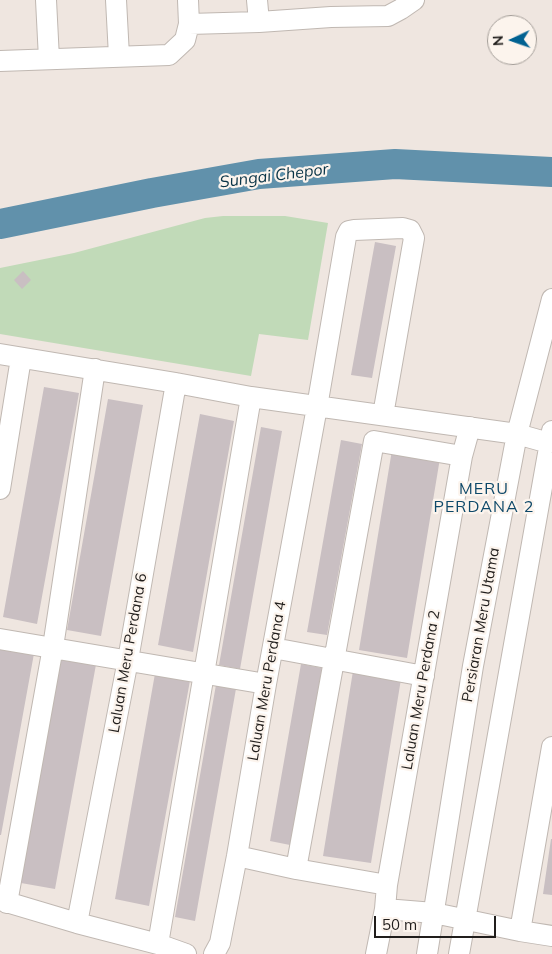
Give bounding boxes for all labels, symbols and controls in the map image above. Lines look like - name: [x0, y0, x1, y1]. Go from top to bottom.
- north arrow: [487, 15, 537, 65]
- text: N: [489, 35, 507, 46]
- water label: Sungai Chepor: [219, 160, 329, 192]
- district label: MERU PERDANA 2: [432, 479, 536, 517]
- street label: Persiaran Meru Utama: [459, 546, 503, 704]
- street label: Laluan Meru Perdana 6: [105, 572, 151, 734]
- street label: Laluan Meru Perdana 4: [244, 600, 290, 762]
- street label: Laluan Meru Perdana 2: [398, 609, 444, 771]
- scale bar: [377, 906, 500, 938]
- text: 50 m: [382, 915, 417, 934]

